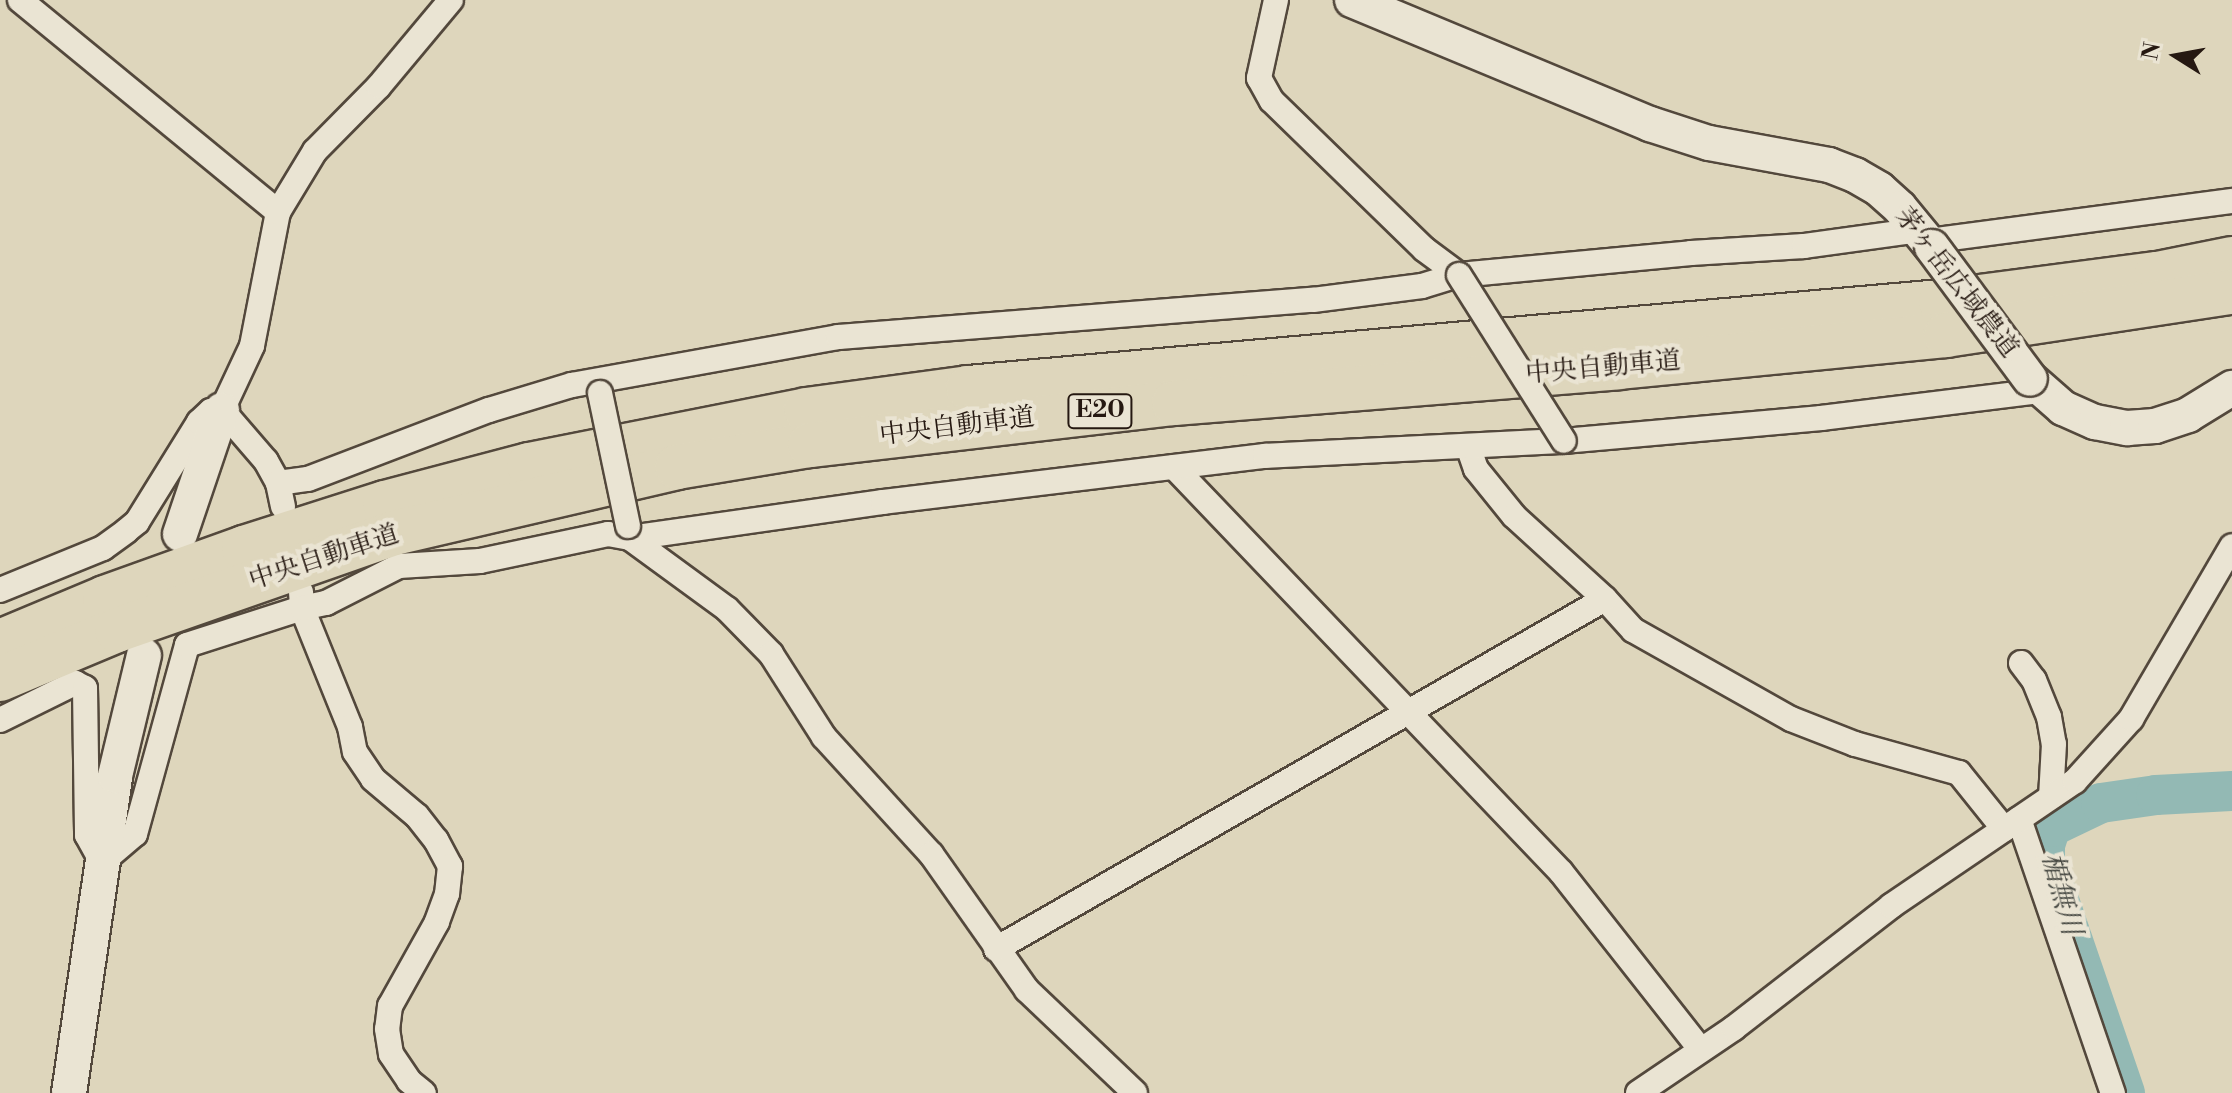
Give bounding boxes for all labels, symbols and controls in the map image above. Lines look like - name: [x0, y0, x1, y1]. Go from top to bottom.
- north arrow: [2136, 16, 2216, 96]
- text: N: [2137, 40, 2167, 62]
- street label: 茅ヶ岳広域農道: [1888, 202, 2024, 364]
- street label: 中央自動車道: [1524, 346, 1682, 390]
- road number: E20: [1066, 391, 1134, 431]
- street label: 中央自動車道: [878, 402, 1036, 452]
- street label: 中央自動車道: [245, 519, 403, 597]
- water label: 楯無川: [2034, 849, 2088, 939]

